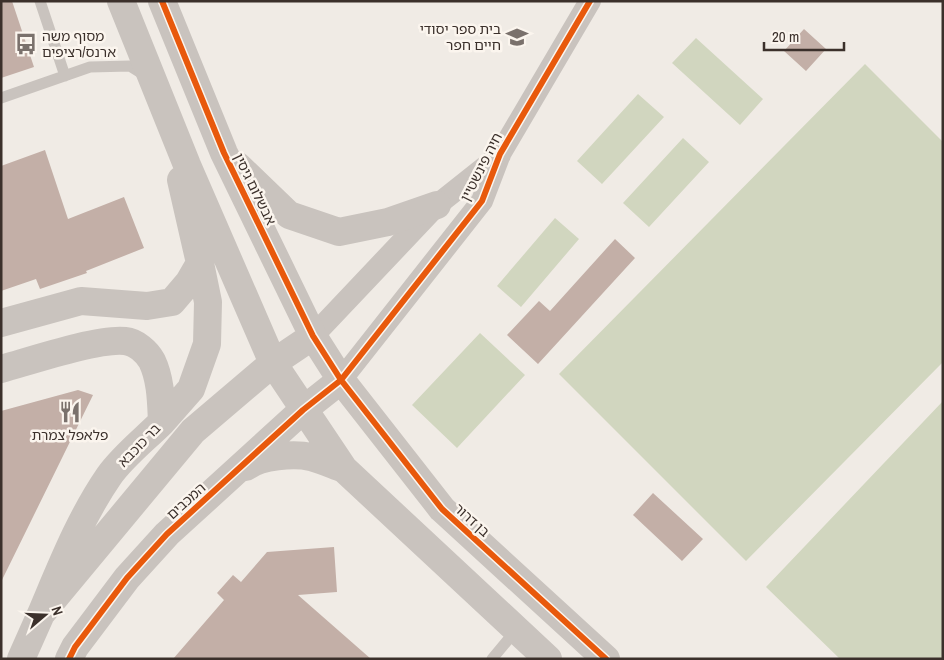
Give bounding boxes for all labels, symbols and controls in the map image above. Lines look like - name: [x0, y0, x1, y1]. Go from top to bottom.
- place label: בית ספר יסודי חיים חפר: [420, 20, 501, 54]
- scale bar: [764, 20, 844, 52]
- school or university icon: בית ספר יסודי חיים חפר: [504, 24, 530, 50]
- text: 20 m: [772, 26, 799, 47]
- place label: מסוף משה ארנס/רציפים: [42, 27, 116, 61]
- bus stop icon: מסוף משה ארנס/רציפים: [13, 31, 39, 57]
- street label: חיה פינשטיין: [456, 130, 506, 204]
- street label: אבשלום גיסין: [230, 150, 280, 228]
- restaurant icon: פלאפל צמרת: [57, 399, 83, 425]
- street label: בר כוכבא: [114, 419, 164, 471]
- place label: פלאפל צמרת: [32, 426, 108, 444]
- street label: המכבים: [163, 479, 209, 523]
- street label: בן דרור: [451, 499, 493, 541]
- north arrow: [20, 590, 70, 640]
- text: N: [47, 604, 67, 618]

